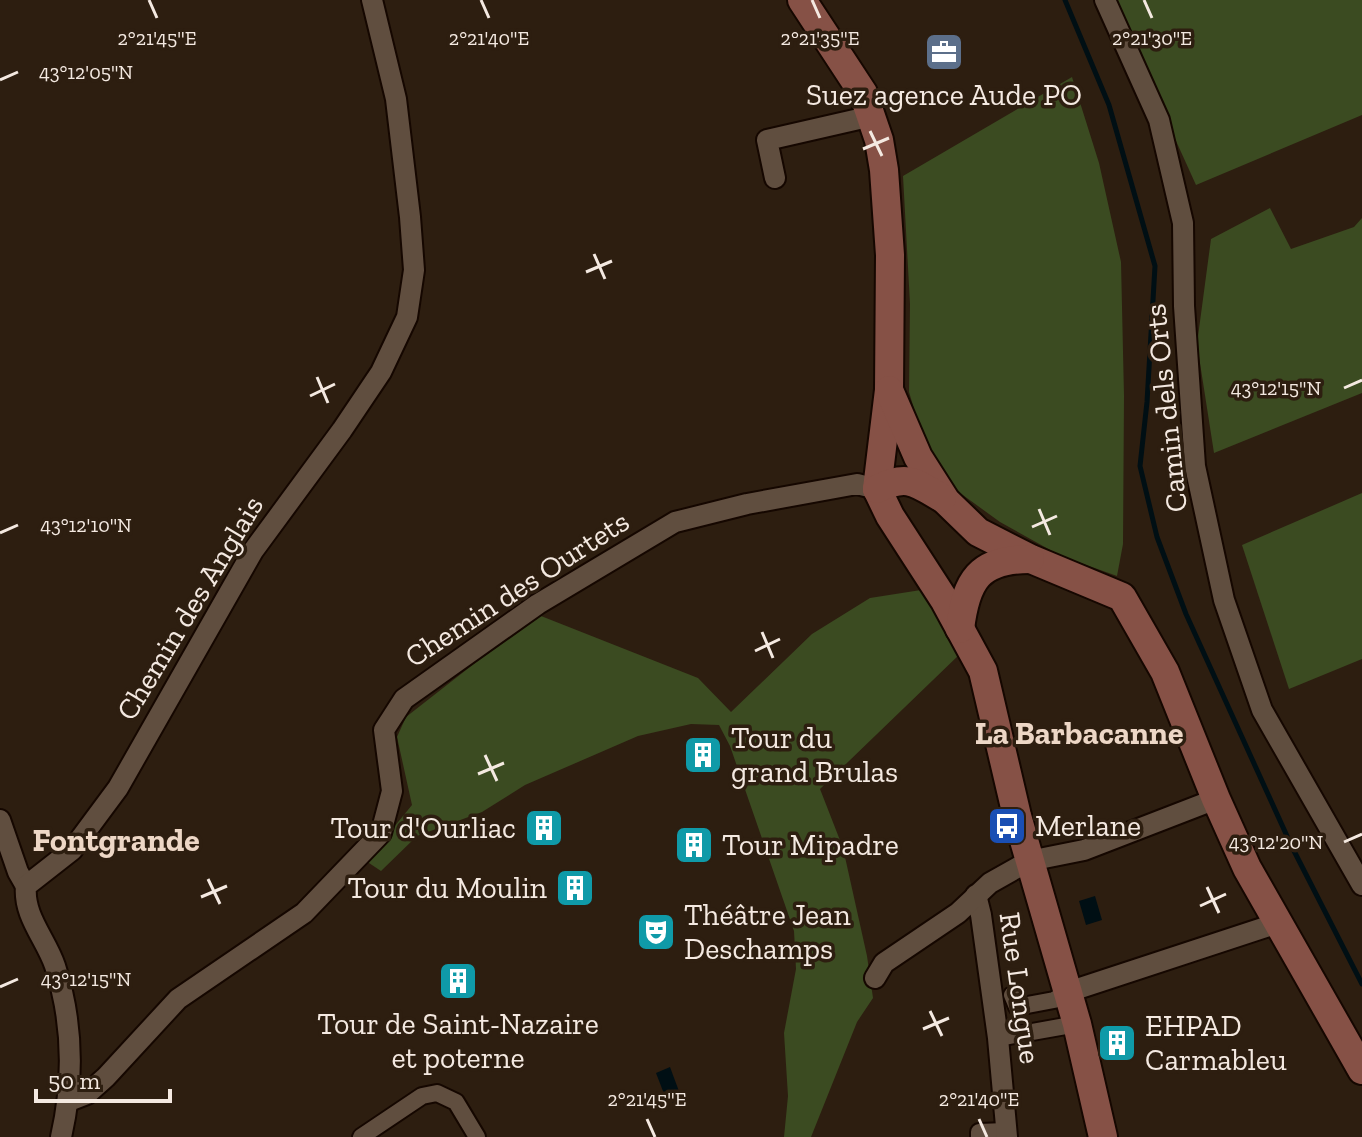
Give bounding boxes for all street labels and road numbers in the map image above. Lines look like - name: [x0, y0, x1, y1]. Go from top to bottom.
- street label: Camin dels Orts: [1137, 302, 1195, 514]
- street label: Chemin des Anglais: [109, 489, 271, 727]
- street label: Chemin des Ourtets: [398, 503, 636, 675]
- street label: Rue Longue: [992, 910, 1048, 1066]

